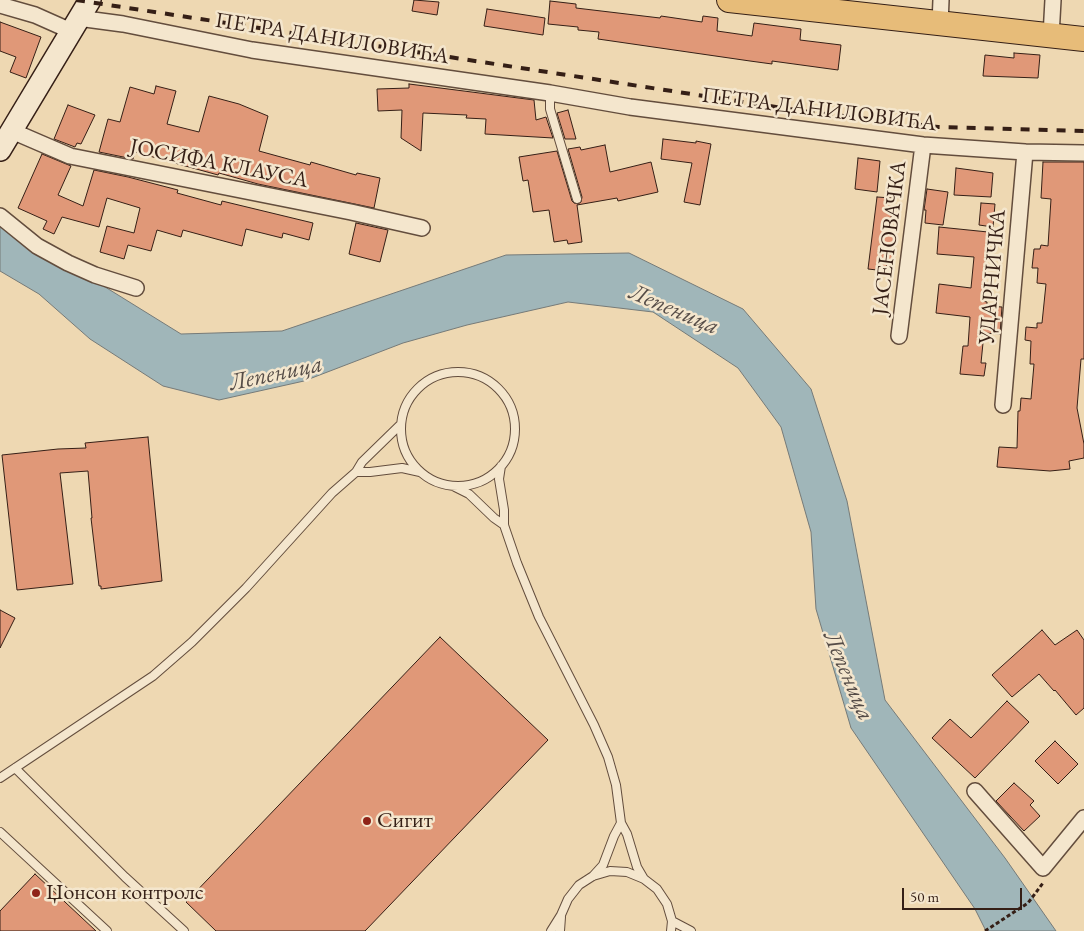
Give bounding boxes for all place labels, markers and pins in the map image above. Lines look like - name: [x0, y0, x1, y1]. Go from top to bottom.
- place label: Сигит: [377, 808, 433, 834]
- marker: Сигит: [361, 815, 373, 827]
- place label: Џонсон контролс: [46, 880, 204, 906]
- marker: Џонсон контролс: [30, 887, 42, 899]

